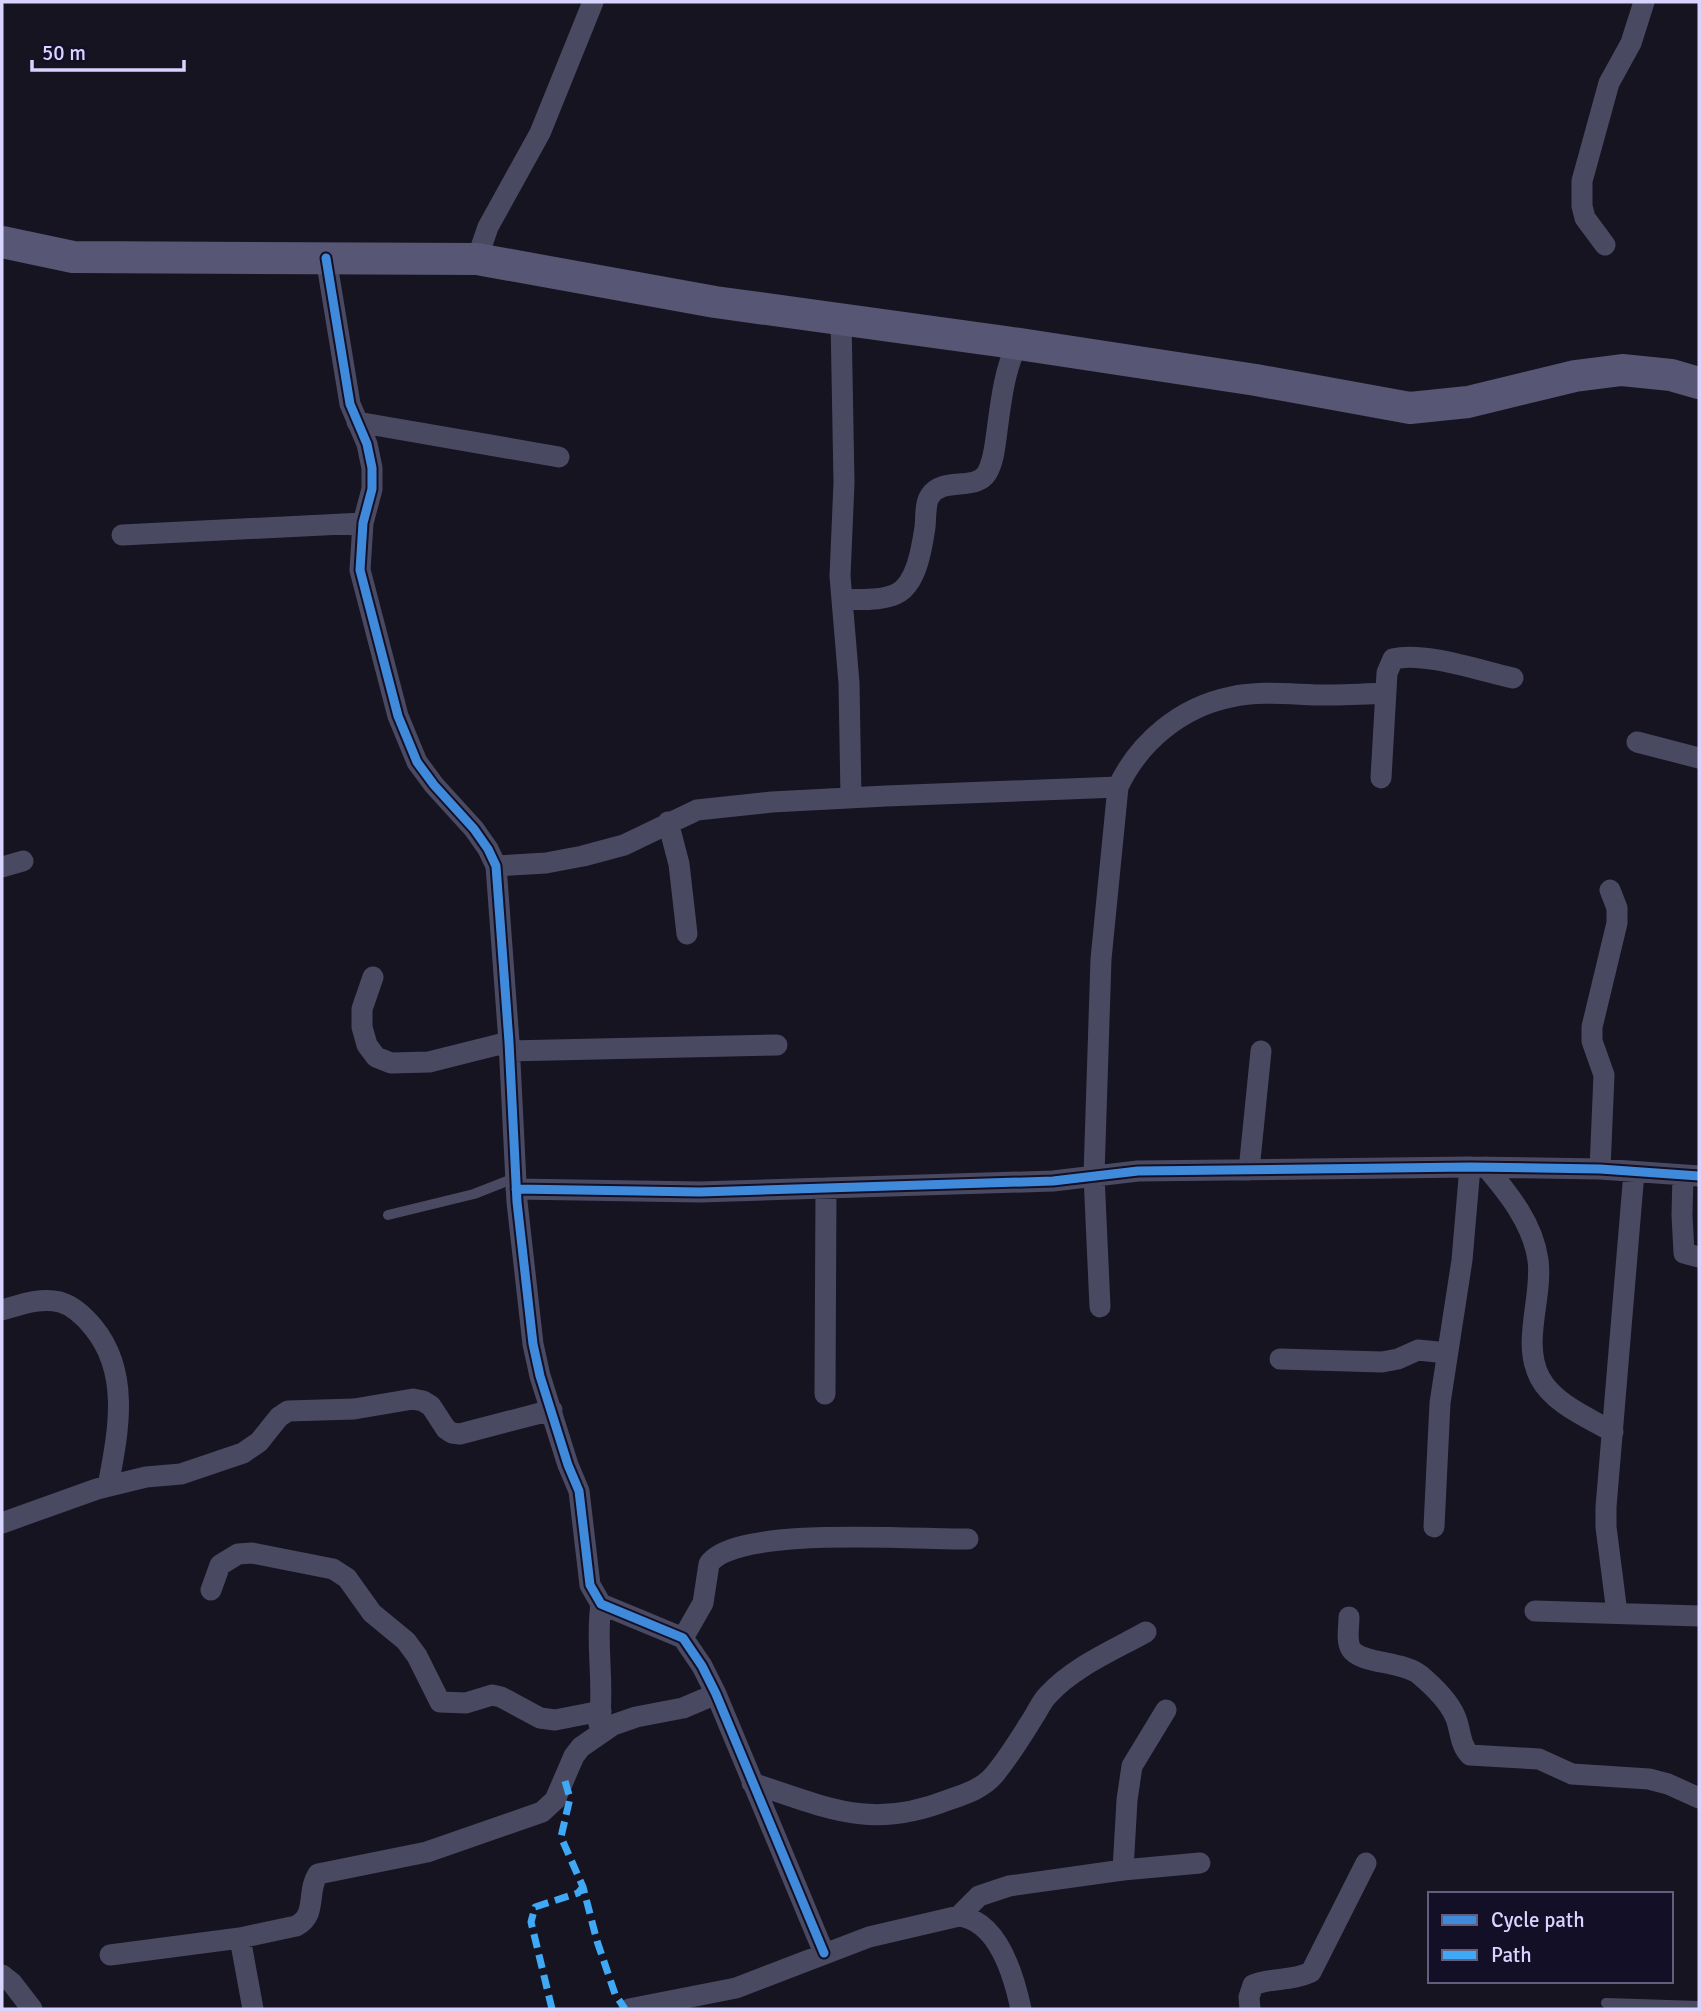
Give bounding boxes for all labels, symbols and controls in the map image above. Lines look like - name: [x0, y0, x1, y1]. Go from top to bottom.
- scale bar: [32, 28, 184, 72]
- text: 50 m: [42, 40, 86, 66]
- legend: [1428, 1892, 1673, 1983]
- text: Cycle path: [1491, 1907, 1585, 1933]
- text: Path: [1491, 1942, 1532, 1968]

